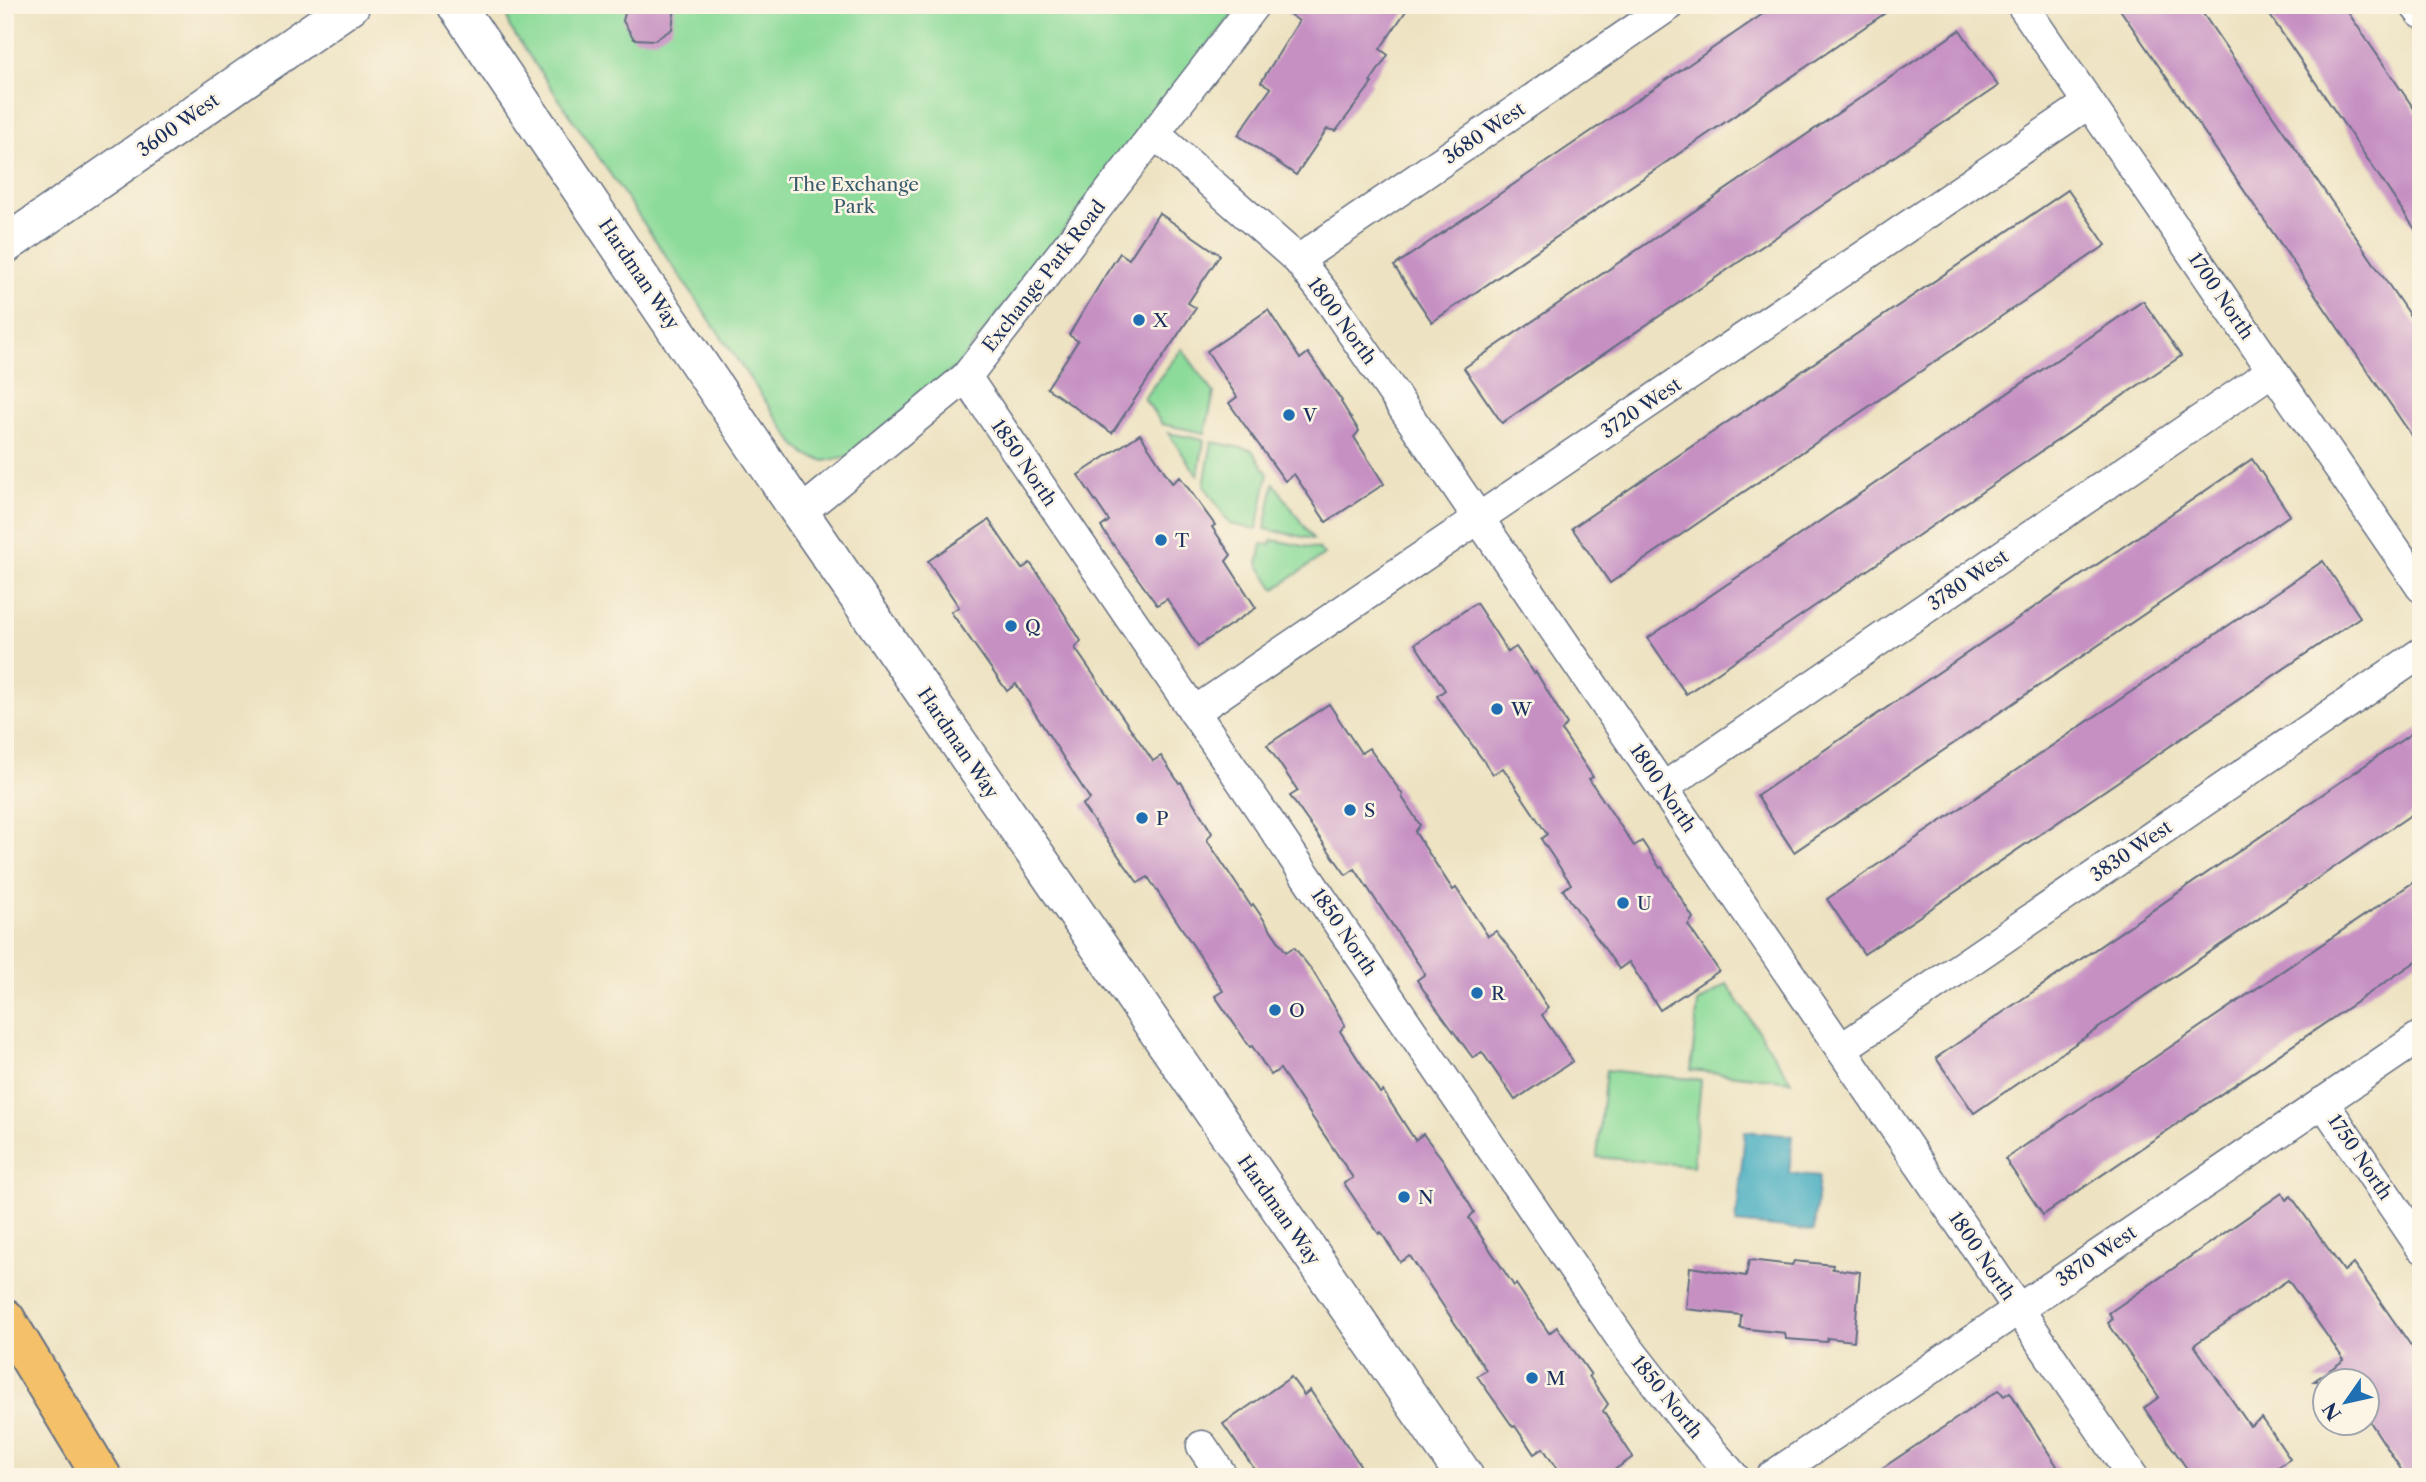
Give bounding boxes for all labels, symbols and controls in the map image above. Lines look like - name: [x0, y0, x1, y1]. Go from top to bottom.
- street label: 3600 West: [133, 88, 224, 162]
- street label: 3680 West: [1439, 97, 1530, 169]
- park label: The Exchange Park: [789, 173, 919, 218]
- street label: Exchange Park Road: [978, 195, 1111, 356]
- street label: Hardman Way: [593, 214, 685, 334]
- street label: 1700 North: [2184, 248, 2259, 344]
- street label: 1800 North: [1303, 273, 1381, 369]
- place label: X: [1152, 309, 1169, 332]
- marker: X: [1131, 312, 1147, 328]
- street label: 3720 West: [1596, 373, 1686, 443]
- place label: V: [1302, 404, 1318, 427]
- marker: V: [1281, 407, 1297, 423]
- street label: 1850 North: [986, 415, 1062, 511]
- place label: T: [1175, 529, 1190, 552]
- marker: T: [1153, 532, 1169, 548]
- street label: 3780 West: [1923, 545, 2013, 615]
- place label: Q: [1025, 615, 1041, 638]
- marker: Q: [1003, 618, 1019, 634]
- street label: Hardman Way: [912, 683, 1004, 803]
- place label: W: [1510, 698, 1533, 721]
- marker: W: [1489, 701, 1505, 717]
- street label: 1800 North: [1625, 739, 1701, 837]
- place label: S: [1364, 799, 1375, 822]
- marker: S: [1342, 802, 1358, 818]
- place label: P: [1156, 807, 1169, 830]
- marker: P: [1134, 810, 1150, 826]
- street label: 3830 West: [2086, 815, 2176, 887]
- street label: 1850 North: [1306, 884, 1382, 980]
- place label: U: [1637, 892, 1652, 915]
- marker: U: [1615, 895, 1631, 911]
- place label: R: [1491, 982, 1506, 1005]
- marker: R: [1469, 985, 1485, 1001]
- place label: O: [1289, 999, 1305, 1022]
- marker: O: [1267, 1002, 1283, 1018]
- street label: 1750 North: [2323, 1110, 2397, 1204]
- street label: Hardman Way: [1233, 1151, 1326, 1270]
- place label: N: [1418, 1186, 1434, 1209]
- marker: N: [1396, 1189, 1412, 1205]
- street label: 1800 North: [1944, 1207, 2020, 1305]
- street label: 3870 West: [2051, 1221, 2141, 1291]
- street label: 1850 North: [1627, 1351, 1708, 1443]
- north arrow: [2310, 1366, 2380, 1436]
- place label: M: [1546, 1367, 1565, 1390]
- marker: M: [1524, 1370, 1540, 1386]
- text: N: [2318, 1398, 2346, 1425]

